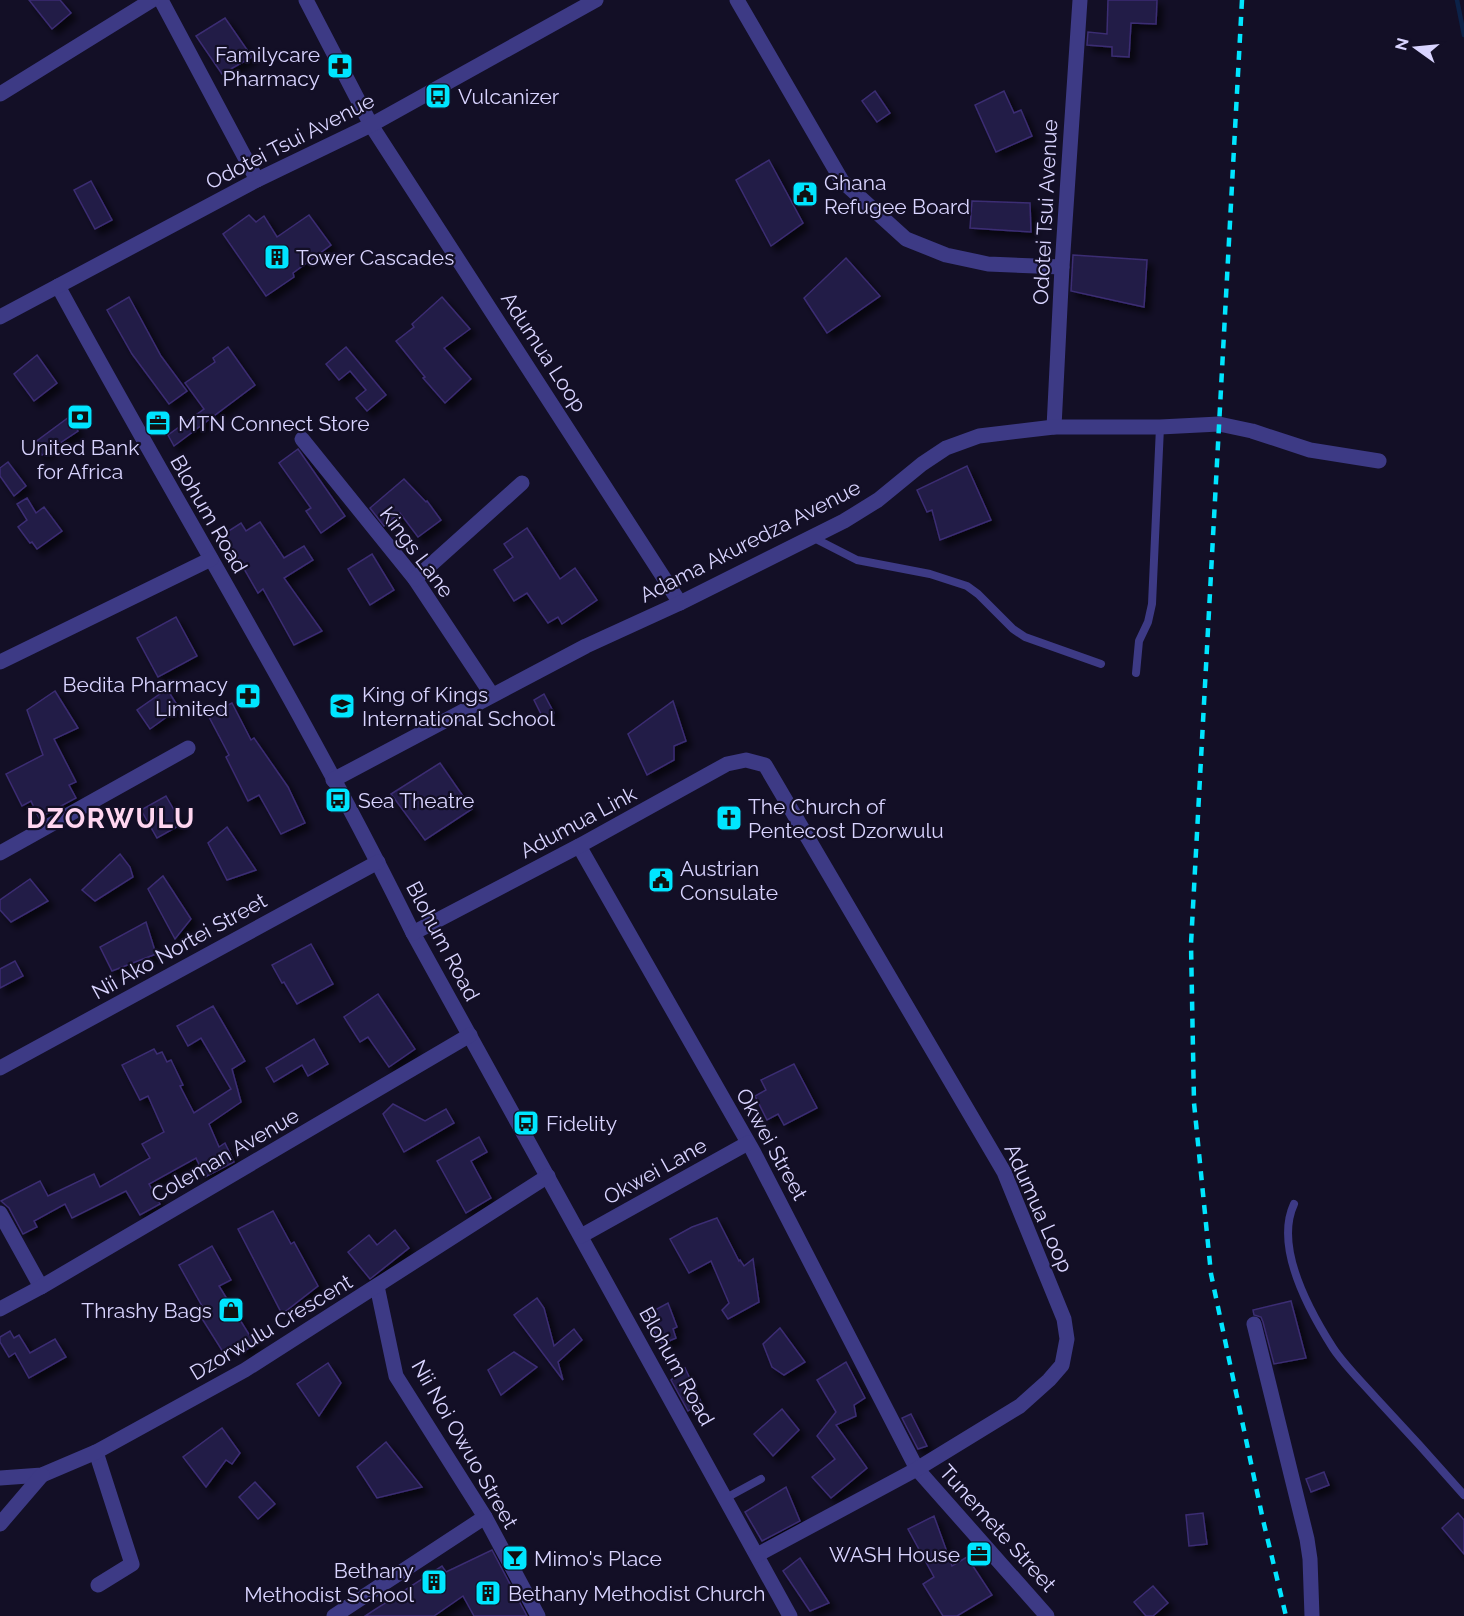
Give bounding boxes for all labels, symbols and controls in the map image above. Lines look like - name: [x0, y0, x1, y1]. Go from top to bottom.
- north arrow: [1386, 18, 1446, 78]
- text: N: [1391, 36, 1413, 53]
- place label: Familycare Pharmacy: [215, 42, 320, 91]
- pharmacy icon: Familycare Pharmacy: [325, 51, 355, 81]
- bus stop icon: Vulcanizer: [423, 81, 453, 111]
- place label: Vulcanizer: [458, 84, 560, 109]
- street label: Odotei Tsui Avenue: [202, 88, 378, 194]
- street label: Odotei Tsui Avenue: [1028, 119, 1062, 305]
- place label: Ghana Refugee Board: [824, 170, 970, 219]
- public building icon: Ghana Refugee Board: [790, 179, 820, 209]
- building icon: Tower Cascades: [262, 242, 292, 272]
- place label: Tower Cascades: [296, 245, 454, 270]
- street label: Adumua Loop: [496, 287, 592, 417]
- bank icon: United Bank for Africa: [65, 402, 95, 432]
- office icon: MTN Connect Store: [143, 408, 173, 438]
- place label: MTN Connect Store: [178, 411, 370, 436]
- place label: United Bank for Africa: [21, 435, 139, 484]
- street label: Blohum Road: [165, 451, 253, 577]
- street label: Adama Akuredza Avenue: [636, 474, 864, 608]
- street label: Kings Lane: [375, 502, 459, 602]
- place label: Bedita Pharmacy Limited: [63, 672, 228, 721]
- pharmacy icon: Bedita Pharmacy Limited: [233, 681, 263, 711]
- place label: King of Kings International School: [362, 682, 555, 731]
- school or university icon: King of Kings International School: [327, 691, 357, 721]
- street label: Adumua Link: [516, 781, 640, 863]
- bus stop icon: Sea Theatre: [323, 785, 353, 815]
- place label: Sea Theatre: [358, 788, 474, 813]
- place label: The Church of Pentecost Dzorwulu: [748, 794, 944, 843]
- district label: DZORWULU: [26, 803, 196, 834]
- church icon: The Church of Pentecost Dzorwulu: [714, 803, 744, 833]
- place label: Austrian Consulate: [680, 856, 778, 905]
- public building icon: Austrian Consulate: [646, 865, 676, 895]
- street label: Blohum Road: [401, 877, 485, 1005]
- street label: Nii Ako Nortei Street: [87, 888, 271, 1004]
- street label: Okwei Street: [731, 1084, 813, 1204]
- street label: Coleman Avenue: [147, 1103, 303, 1207]
- bus stop icon: Fidelity: [511, 1108, 541, 1138]
- place label: Fidelity: [546, 1111, 617, 1136]
- street label: Okwei Lane: [599, 1132, 711, 1210]
- street label: Adumua Loop: [1000, 1140, 1078, 1276]
- street label: Dzorwulu Crescent: [185, 1269, 357, 1385]
- shop icon: Thrashy Bags: [216, 1295, 246, 1325]
- place label: Thrashy Bags: [81, 1298, 212, 1323]
- street label: Blohum Road: [634, 1302, 720, 1430]
- street label: Nii Noi Owuo Street: [407, 1355, 523, 1533]
- street label: Tunemete Street: [934, 1459, 1062, 1597]
- office icon: WASH House: [964, 1539, 994, 1569]
- place label: WASH House: [829, 1542, 960, 1567]
- bar icon: Mimo's Place: [500, 1543, 530, 1573]
- place label: Mimo's Place: [534, 1546, 662, 1571]
- place label: Bethany Methodist School: [244, 1558, 414, 1607]
- building icon: Bethany Methodist School: [419, 1567, 449, 1597]
- building icon: Bethany Methodist Church: [473, 1578, 503, 1608]
- place label: Bethany Methodist Church: [508, 1581, 765, 1606]

